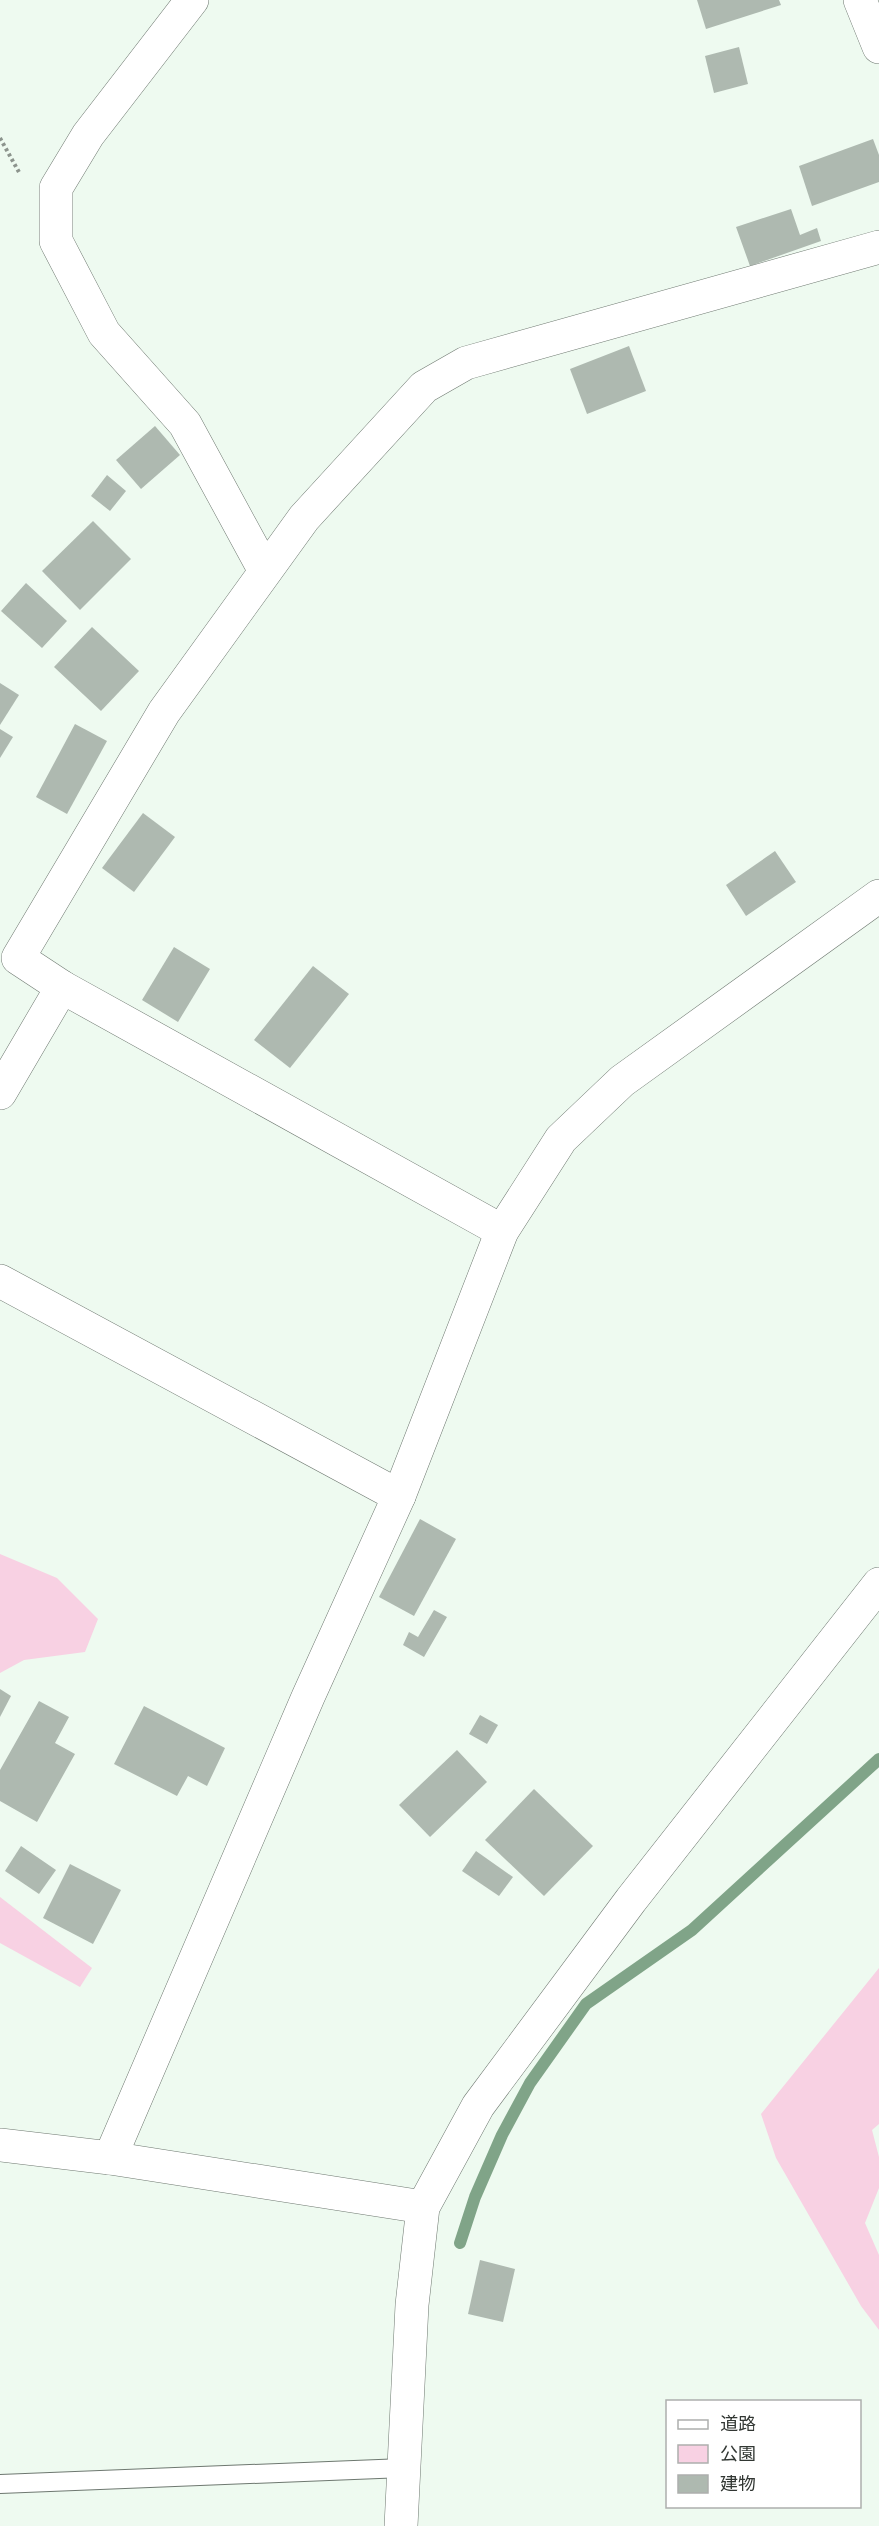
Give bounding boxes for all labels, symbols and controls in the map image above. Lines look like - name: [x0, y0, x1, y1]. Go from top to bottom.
- legend: [666, 2400, 861, 2508]
- text: 道路: [720, 2411, 756, 2436]
- text: 公園: [720, 2441, 756, 2466]
- text: 建物: [720, 2471, 756, 2496]

